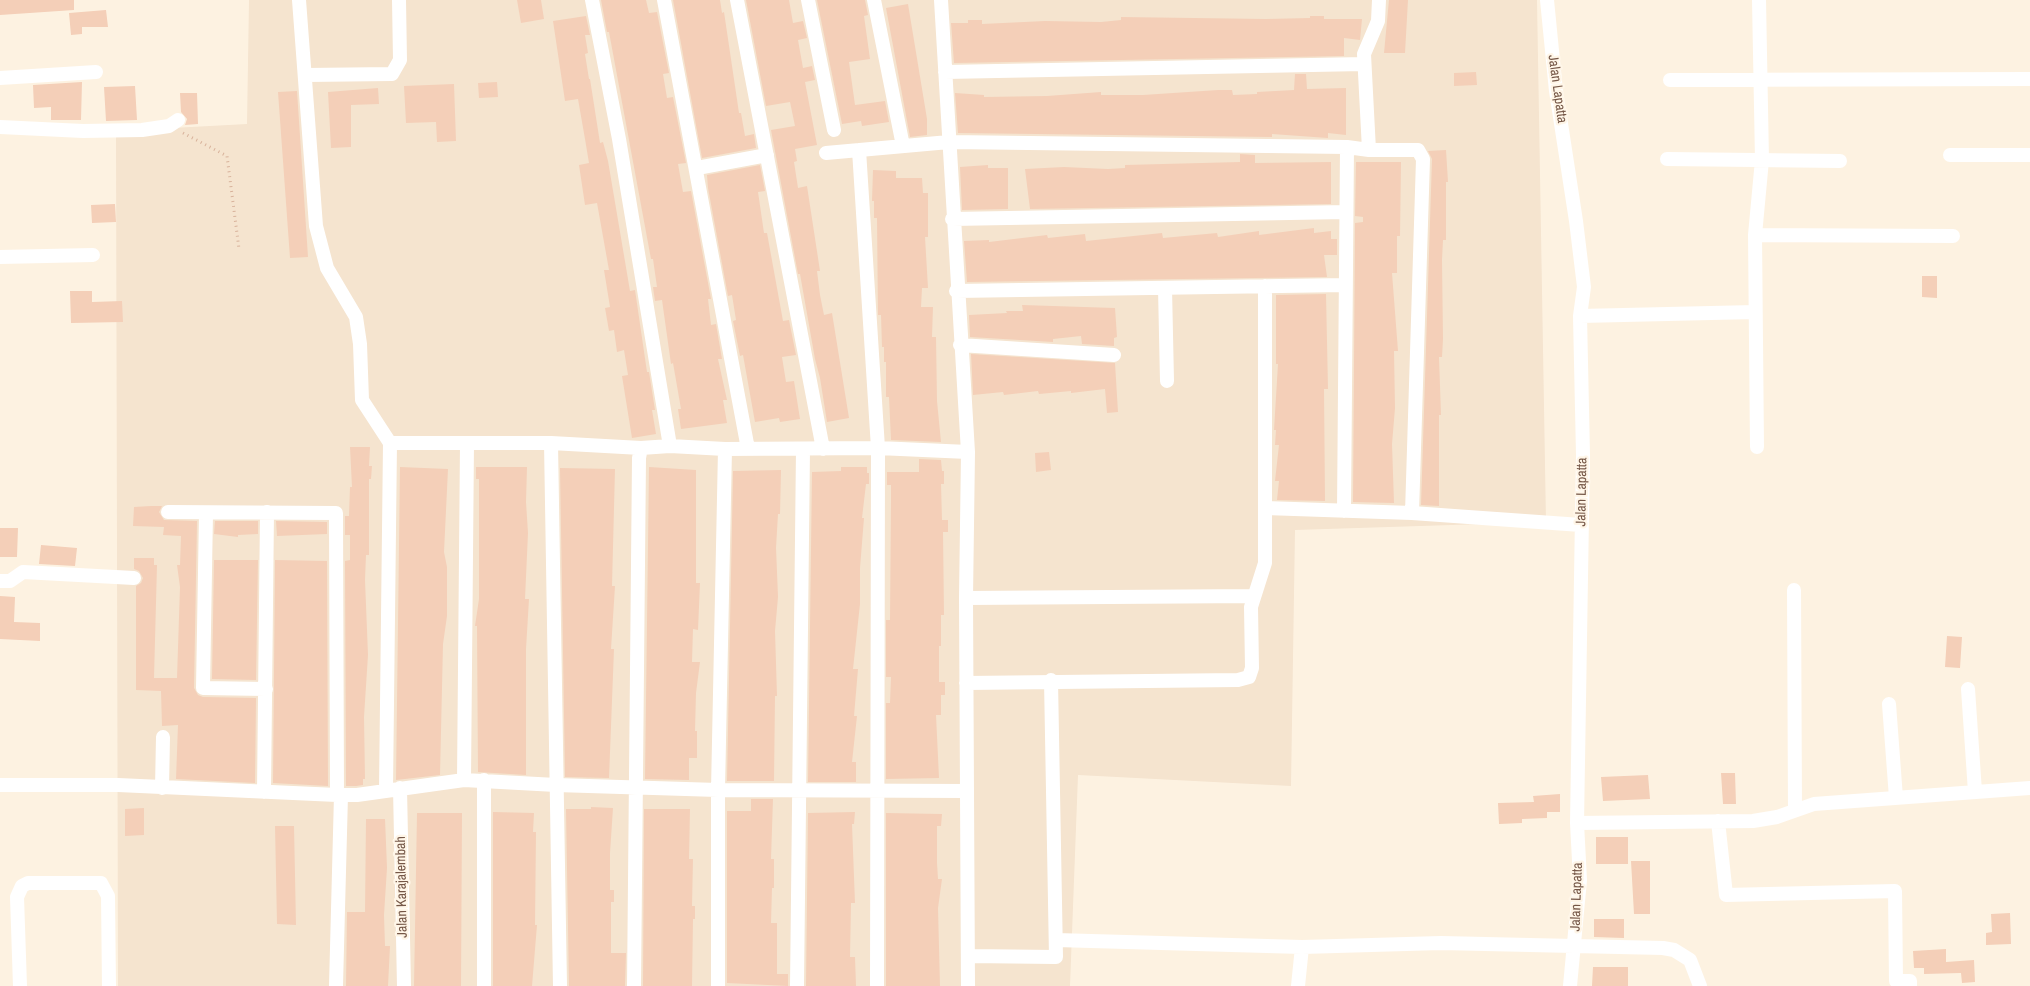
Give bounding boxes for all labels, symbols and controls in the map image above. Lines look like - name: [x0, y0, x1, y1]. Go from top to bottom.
- street label: Jalan Lapatta: [1544, 54, 1570, 124]
- street label: Jalan Lapatta: [1573, 457, 1591, 527]
- street label: Jalan Karajalembah: [393, 836, 411, 938]
- street label: Jalan Lapatta: [1567, 862, 1587, 932]

